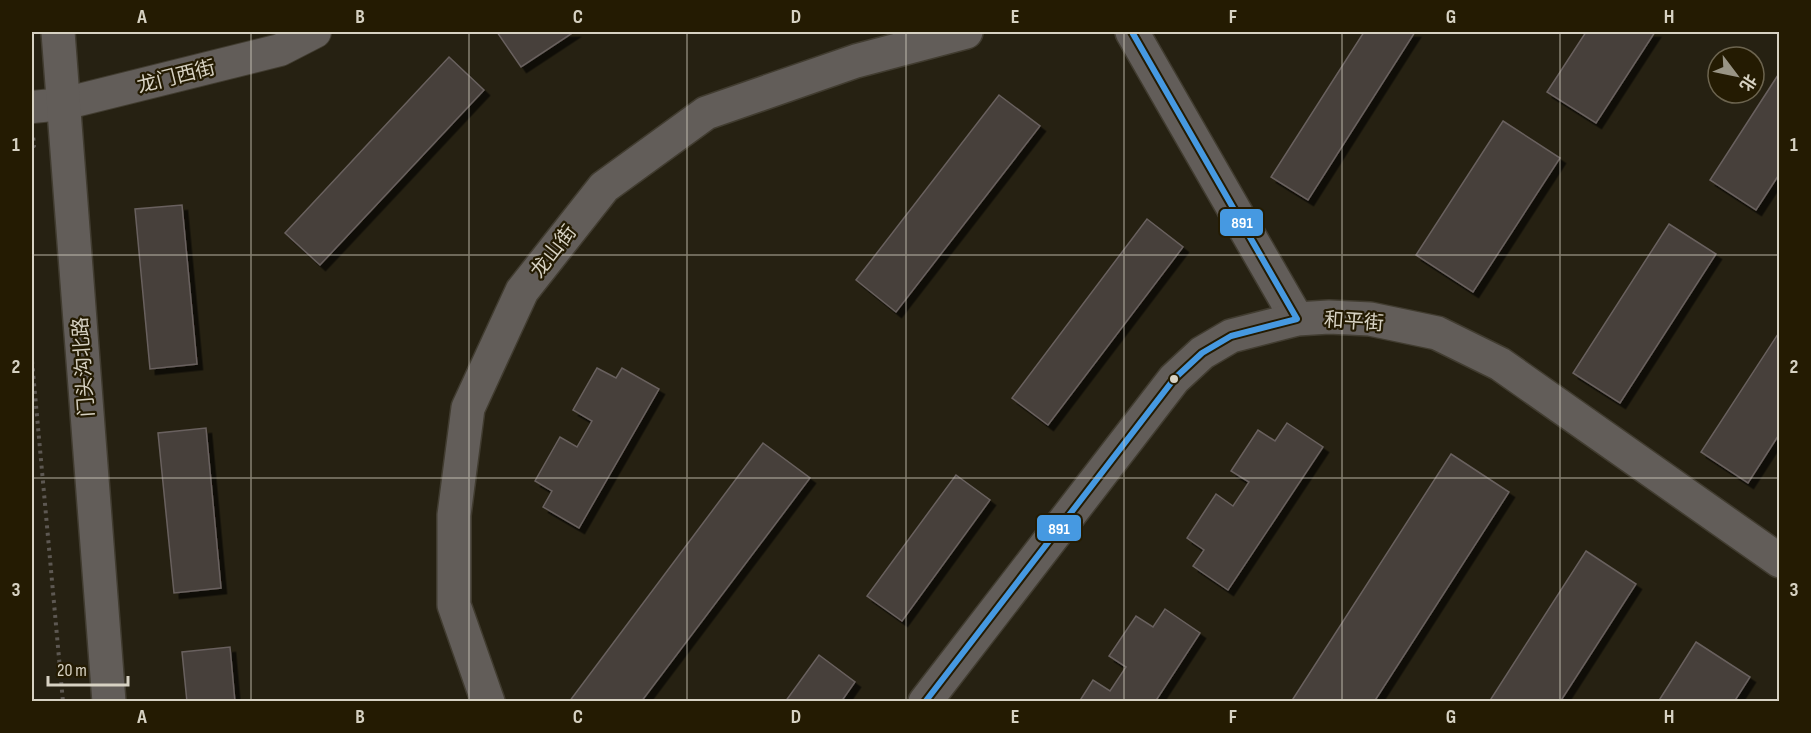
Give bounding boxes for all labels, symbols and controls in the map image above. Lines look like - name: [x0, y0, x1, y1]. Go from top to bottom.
- text: A: [136, 5, 147, 29]
- text: B: [355, 5, 365, 29]
- text: C: [573, 5, 583, 29]
- text: D: [791, 5, 801, 29]
- text: E: [1011, 5, 1019, 29]
- text: F: [1229, 5, 1237, 29]
- text: G: [1446, 5, 1456, 29]
- text: H: [1664, 5, 1674, 29]
- north arrow: [1706, 45, 1766, 105]
- street label: 龙门西街: [135, 56, 218, 98]
- text: 北: [1735, 70, 1760, 94]
- text: 1: [12, 133, 20, 157]
- text: 1: [1790, 133, 1798, 157]
- line badge: 891: [1219, 208, 1264, 237]
- text: 891: [1231, 214, 1253, 233]
- street label: 龙山街: [526, 221, 582, 283]
- street label: 和平街: [1323, 308, 1385, 336]
- street label: 门头沟北路: [69, 316, 99, 418]
- text: 2: [12, 355, 20, 379]
- text: 2: [1790, 355, 1798, 379]
- unlabelled marker: [1168, 373, 1180, 385]
- line badge: 891: [1036, 514, 1082, 542]
- text: 891: [1048, 520, 1070, 539]
- text: 3: [12, 578, 21, 602]
- text: 3: [1790, 578, 1799, 602]
- scale bar: [48, 649, 128, 687]
- text: 20 m: [57, 660, 87, 681]
- text: A: [136, 705, 147, 729]
- text: B: [355, 705, 365, 729]
- text: C: [573, 705, 583, 729]
- text: D: [791, 705, 801, 729]
- text: E: [1011, 705, 1019, 729]
- text: F: [1229, 705, 1237, 729]
- text: G: [1446, 705, 1456, 729]
- text: H: [1664, 705, 1674, 729]

